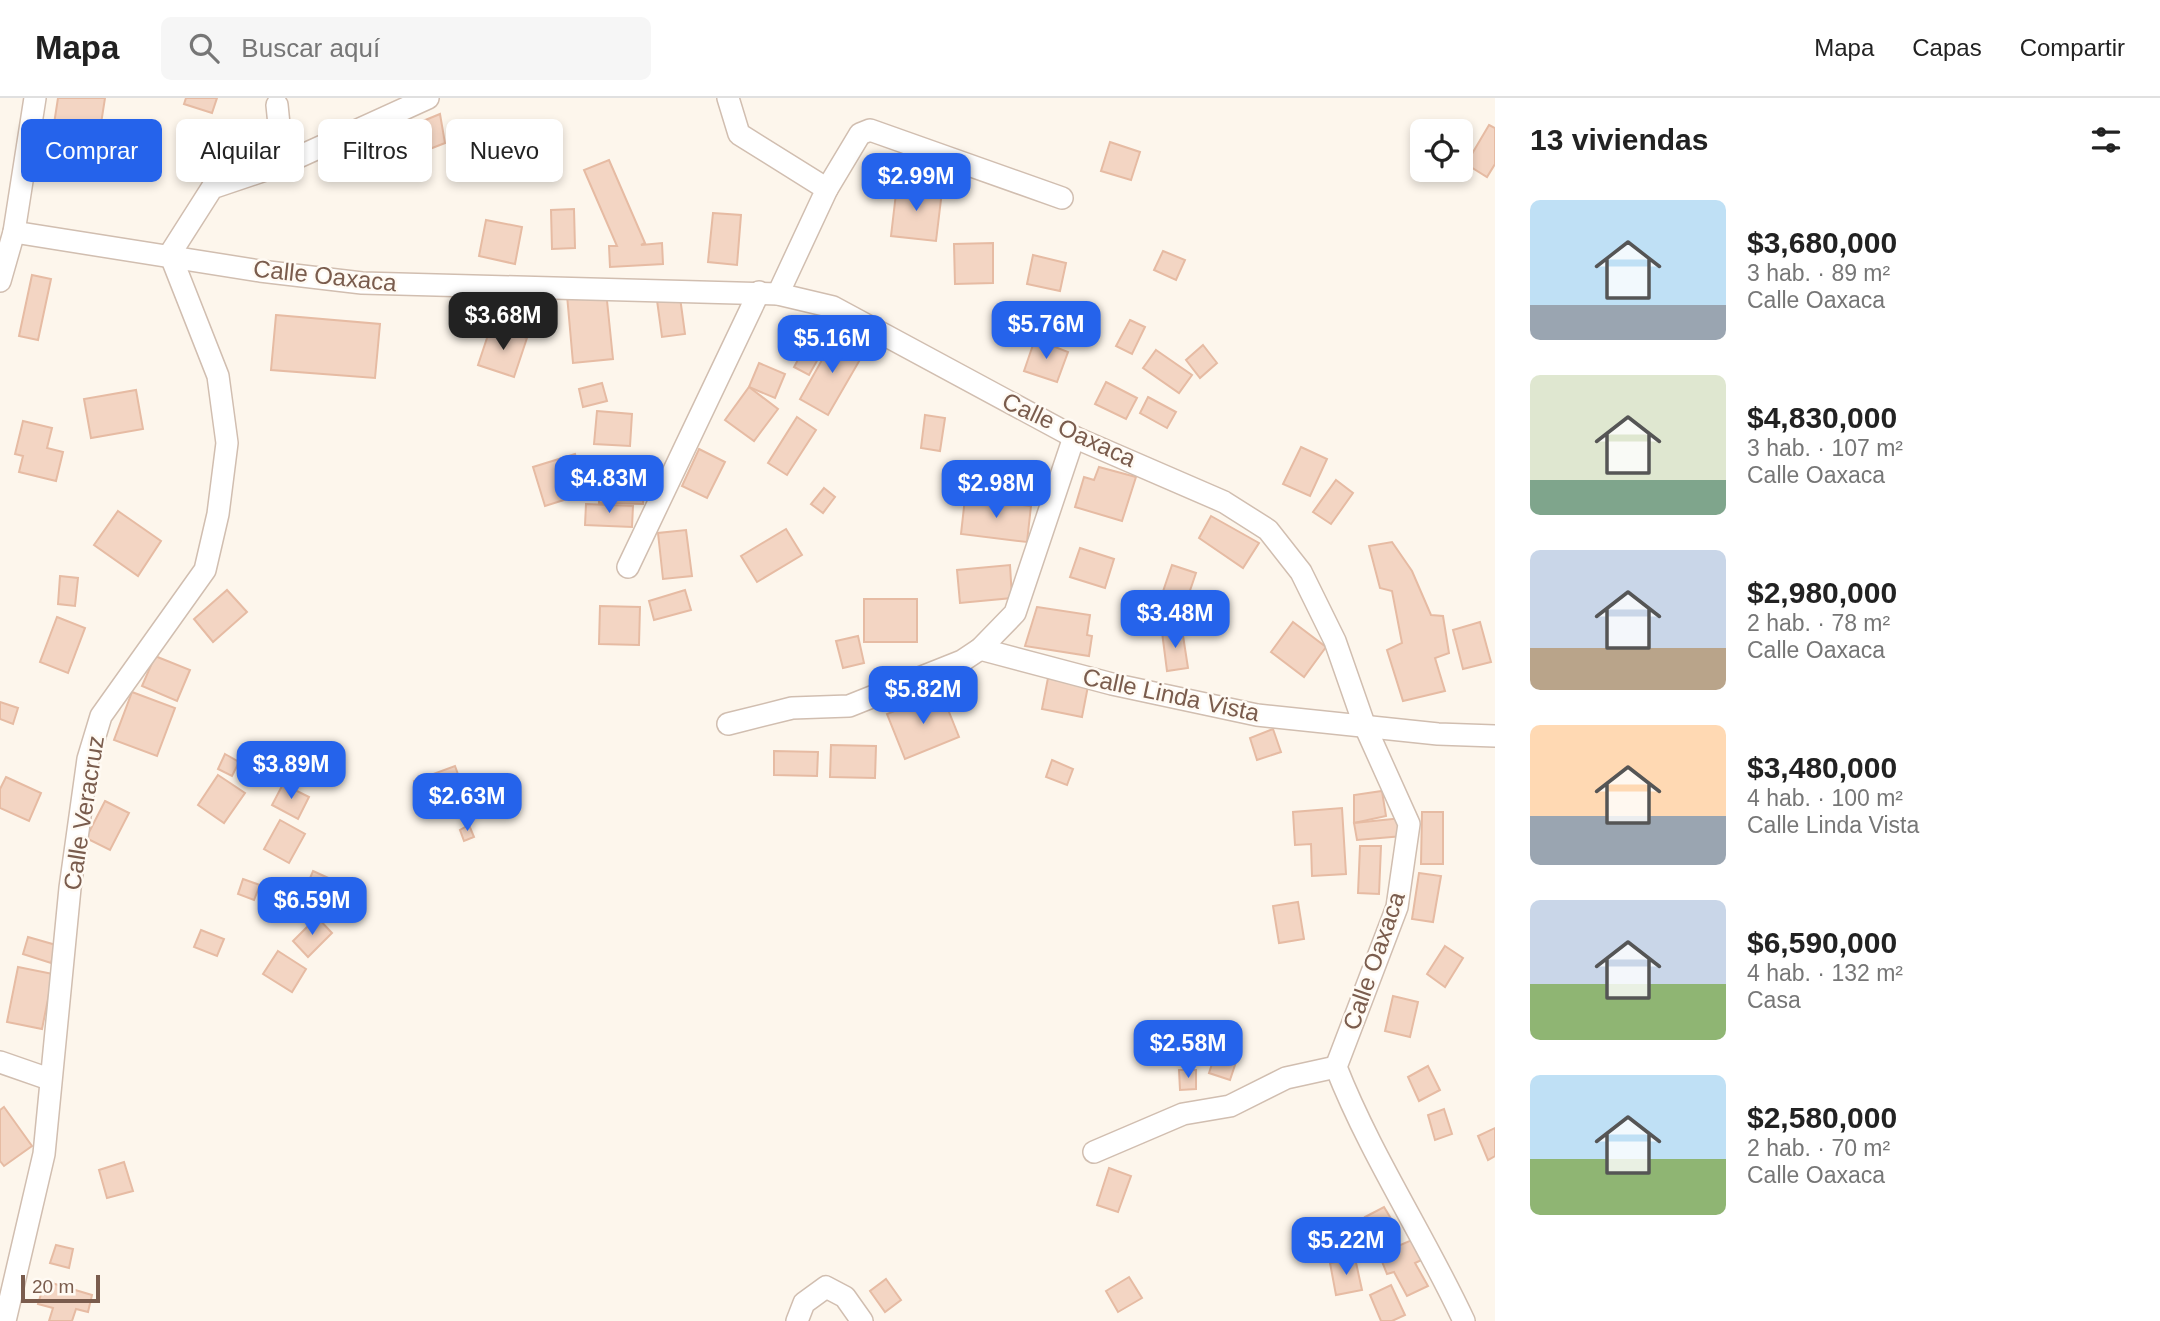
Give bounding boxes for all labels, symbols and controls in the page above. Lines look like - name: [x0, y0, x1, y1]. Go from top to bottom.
- search box: [161, 17, 651, 80]
- text: Mapa: [35, 29, 119, 66]
- icon: search: [185, 29, 223, 67]
- text: Buscar aquí: [241, 33, 380, 63]
- text: Mapa: [1814, 34, 1874, 61]
- text: Capas: [1912, 34, 1982, 61]
- text: Compartir: [2020, 34, 2125, 61]
- chip: Comprar: [21, 119, 162, 182]
- chip: Alquilar: [176, 119, 304, 182]
- chip: Filtros: [318, 119, 432, 182]
- chip: Nuevo: [446, 119, 563, 182]
- map controls: [1410, 119, 1473, 182]
- button: locate: [1410, 119, 1473, 182]
- icon: filters: [2087, 121, 2125, 159]
- text: 13 viviendas: [1530, 123, 1708, 156]
- pin: $2.99M: [859, 153, 973, 213]
- text: $2.99M: [878, 163, 954, 189]
- text: $3,680,000: [1747, 226, 1897, 259]
- icon: home: [1586, 228, 1670, 312]
- street label: Calle Oaxaca: [252, 255, 399, 297]
- text: 3 hab. · 89 m²: [1747, 260, 1890, 286]
- text: Calle Oaxaca: [1747, 287, 1885, 313]
- pin: $3.68M: [446, 292, 560, 352]
- text: $3.68M: [465, 302, 541, 328]
- pin: $5.76M: [989, 302, 1103, 361]
- text: $5.76M: [1008, 311, 1084, 337]
- pin: $5.16M: [775, 316, 889, 375]
- text: $5.16M: [794, 325, 870, 351]
- street label: Calle Oaxaca: [998, 387, 1141, 472]
- text: $4,830,000: [1747, 401, 1897, 434]
- icon: home: [1586, 403, 1670, 487]
- text: 3 hab. · 107 m²: [1747, 435, 1903, 461]
- pin: $4.83M: [552, 456, 666, 515]
- pin: $2.98M: [939, 460, 1053, 520]
- text: Calle Oaxaca: [1747, 462, 1885, 488]
- text: $4.83M: [571, 465, 647, 491]
- text: $2.98M: [958, 470, 1034, 496]
- text: $2,980,000: [1747, 576, 1897, 609]
- icon: home: [1586, 578, 1670, 662]
- pin: $3.48M: [1118, 590, 1232, 650]
- text: $3.48M: [1137, 600, 1213, 626]
- text: 2 hab. · 78 m²: [1747, 610, 1890, 636]
- text: Calle Oaxaca: [1747, 637, 1885, 663]
- street label: Calle Linda Vista: [1080, 663, 1262, 727]
- pin: $5.82M: [866, 666, 980, 726]
- text: $5.82M: [885, 676, 961, 702]
- street label: Calle Veracruz: [58, 734, 109, 892]
- pin: $3.89M: [234, 742, 348, 801]
- text: $3.89M: [253, 751, 329, 777]
- text: $3,480,000: [1747, 751, 1897, 784]
- icon: home: [1586, 753, 1670, 837]
- pin: $2.63M: [410, 774, 524, 833]
- text: $2.63M: [429, 783, 505, 809]
- text: 4 hab. · 100 m²: [1747, 785, 1903, 811]
- text: Calle Linda Vista: [1747, 812, 1919, 838]
- pin: $6.59M: [255, 878, 369, 937]
- text: $6.59M: [274, 887, 350, 913]
- street label: Calle Oaxaca: [1337, 888, 1410, 1033]
- text: $6,590,000: [1747, 926, 1897, 959]
- icon: home: [1586, 928, 1670, 1012]
- text: 4 hab. · 132 m²: [1747, 960, 1903, 986]
- text: Casa: [1747, 987, 1801, 1013]
- pin: $2.58M: [1131, 1020, 1245, 1080]
- text: $2.58M: [1150, 1030, 1226, 1056]
- text: $2,580,000: [1747, 1101, 1897, 1134]
- icon: home: [1586, 1103, 1670, 1187]
- text: 2 hab. · 70 m²: [1747, 1135, 1890, 1161]
- text: Calle Oaxaca: [1747, 1162, 1885, 1188]
- pin: $5.22M: [1289, 1218, 1403, 1277]
- text: $5.22M: [1308, 1227, 1384, 1253]
- scale bar: [21, 1272, 100, 1304]
- text: 20 m: [32, 1276, 74, 1297]

